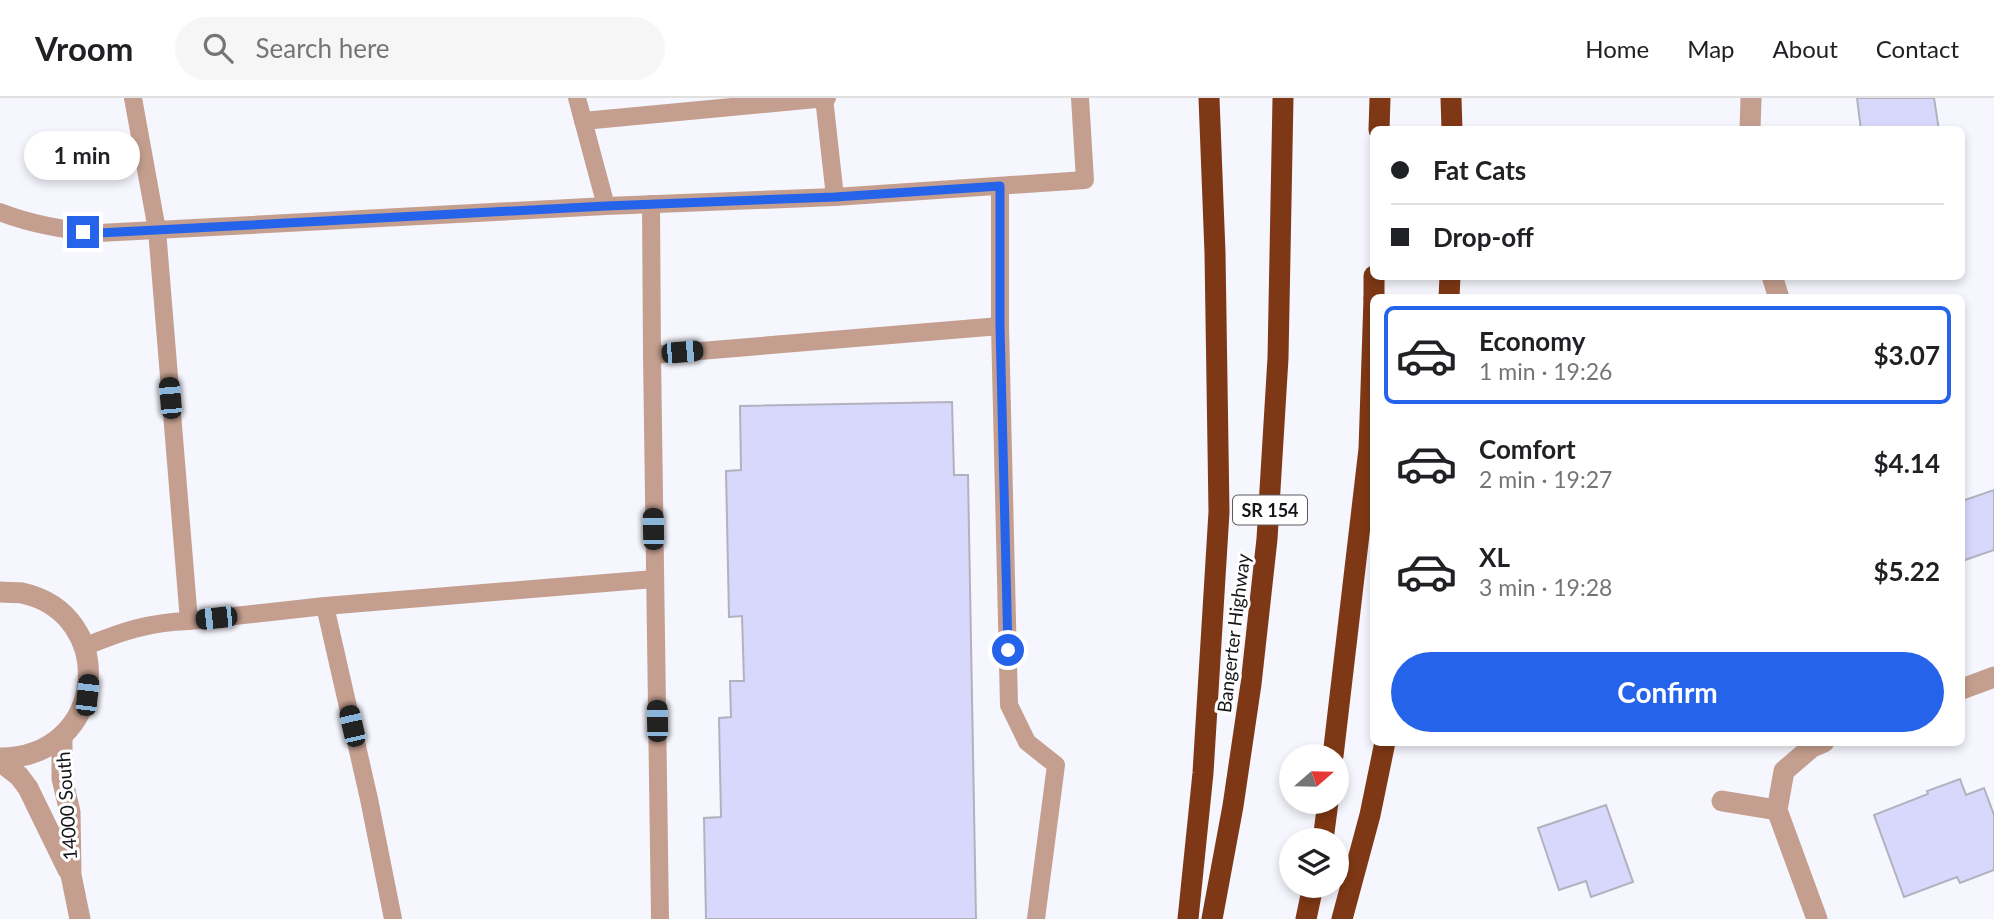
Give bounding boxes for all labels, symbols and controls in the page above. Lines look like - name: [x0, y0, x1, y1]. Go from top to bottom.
- search box: [175, 17, 665, 80]
- text: Vroom: [35, 28, 133, 68]
- icon: search: [199, 29, 237, 67]
- text: Search here: [255, 32, 390, 64]
- text: Home: [1585, 34, 1649, 63]
- text: Map: [1687, 34, 1735, 63]
- text: About: [1773, 34, 1838, 63]
- text: Contact: [1876, 34, 1959, 63]
- callout: 1 min: [25, 130, 141, 180]
- text: 1 min: [53, 141, 111, 169]
- text: Fat Cats: [1433, 154, 1526, 186]
- route end: [67, 216, 99, 248]
- text: Drop-off: [1433, 221, 1534, 253]
- icon: car: [1395, 324, 1458, 387]
- text: Economy: [1479, 325, 1585, 357]
- text: $3.07: [1874, 339, 1940, 371]
- car: [661, 340, 704, 364]
- text: 1 min · 19:26: [1479, 357, 1612, 385]
- car: [158, 376, 183, 420]
- icon: car: [1395, 432, 1458, 495]
- text: Comfort: [1479, 433, 1576, 465]
- text: $4.14: [1874, 447, 1940, 479]
- text: 2 min · 19:27: [1479, 465, 1612, 493]
- road number: SR 154: [1233, 496, 1307, 524]
- car: [643, 508, 664, 550]
- icon: car: [1395, 540, 1458, 603]
- text: XL: [1479, 541, 1510, 573]
- street label: Bangerter Highway: [1212, 552, 1254, 714]
- text: $5.22: [1874, 555, 1940, 587]
- text: 3 min · 19:28: [1479, 573, 1612, 601]
- car: [195, 605, 238, 631]
- route start: [992, 634, 1024, 666]
- button: Confirm: [1391, 652, 1944, 732]
- car: [75, 673, 100, 717]
- car: [647, 700, 668, 742]
- car: [338, 703, 367, 749]
- north arrow: [1279, 744, 1349, 814]
- map controls: [1279, 744, 1349, 898]
- street label: 14000 South: [51, 751, 81, 861]
- button: layers: [1279, 828, 1349, 898]

